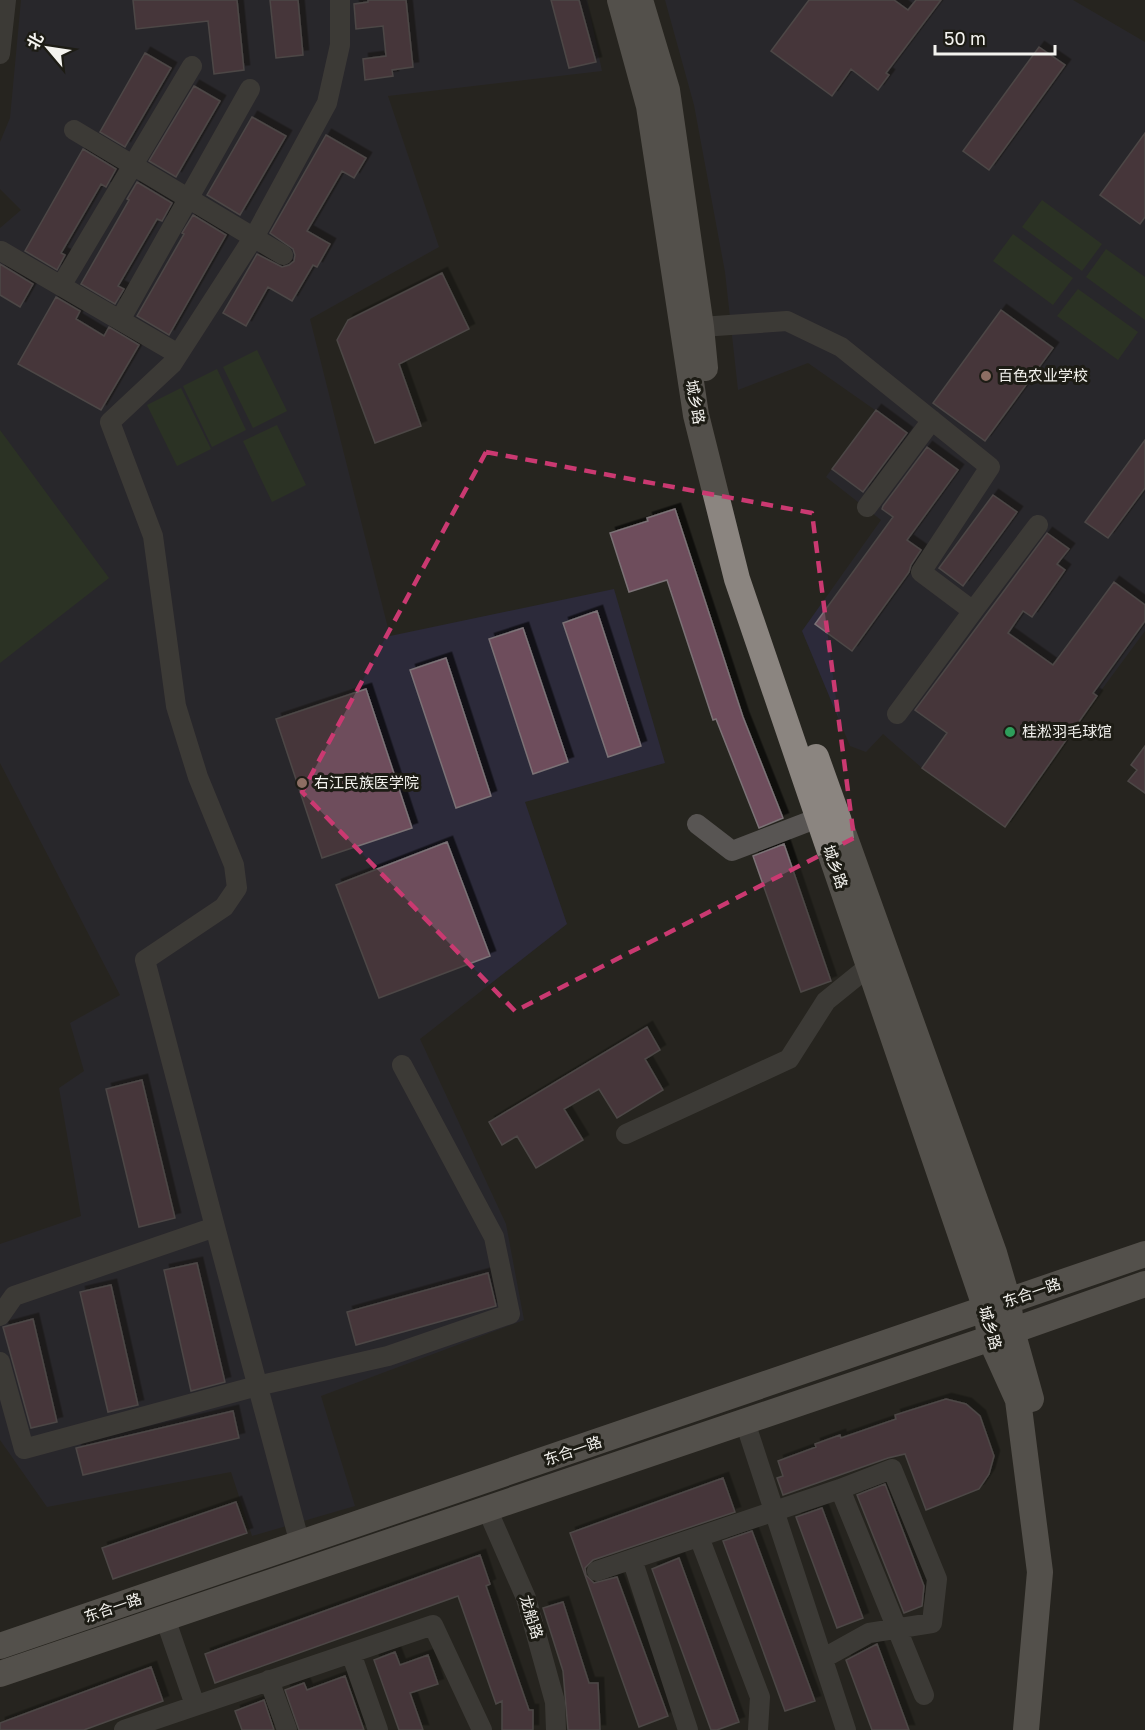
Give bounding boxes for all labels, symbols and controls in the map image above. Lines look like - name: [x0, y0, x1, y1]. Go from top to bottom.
- north arrow: [18, 18, 78, 78]
- scale bar: [935, 18, 1055, 56]
- text: 50 m: [944, 27, 986, 49]
- text: 北: [22, 29, 48, 53]
- place label: 百色农业学校: [998, 366, 1088, 384]
- marker: 百色农业学校: [979, 369, 993, 383]
- street label: 城乡路: [683, 378, 709, 426]
- place label: 桂淞羽毛球馆: [1022, 722, 1112, 740]
- marker: 桂淞羽毛球馆: [1003, 725, 1017, 739]
- place label: 右江民族医学院: [314, 773, 419, 791]
- marker: 右江民族医学院: [295, 776, 309, 790]
- street label: 城乡路: [820, 842, 852, 891]
- street label: 东合一路: [1000, 1274, 1063, 1310]
- street label: 城乡路: [976, 1304, 1006, 1352]
- street label: 东合一路: [541, 1432, 604, 1468]
- street label: 东合一路: [81, 1589, 144, 1625]
- street label: 龙船路: [517, 1593, 547, 1641]

